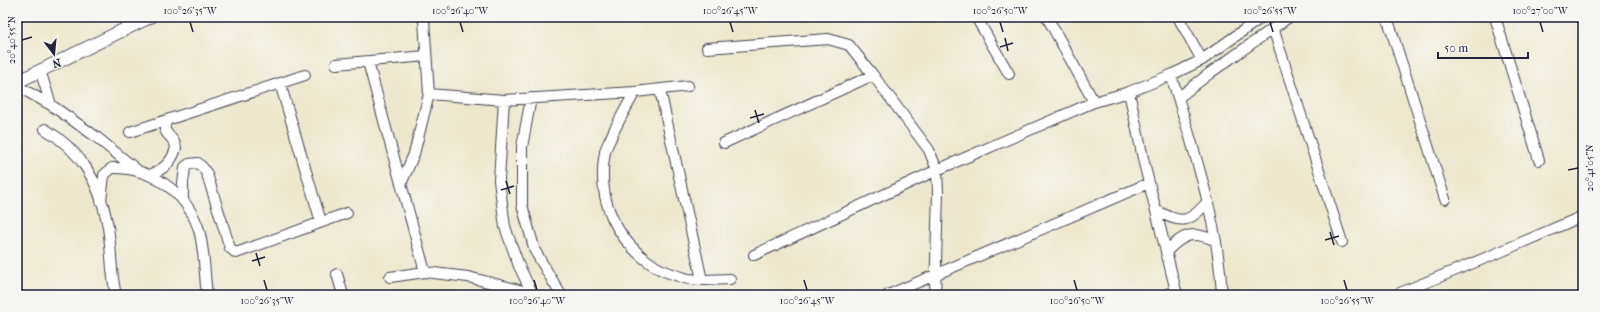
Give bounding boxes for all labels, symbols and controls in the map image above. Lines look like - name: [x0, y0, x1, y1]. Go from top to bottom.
- text: 100°26'35"W: [163, 5, 218, 17]
- text: 100°26'40"W: [432, 5, 489, 17]
- text: 100°26'45"W: [703, 5, 758, 17]
- text: 100°26'50"W: [973, 5, 1028, 17]
- text: 100°26'55"W: [1243, 5, 1298, 17]
- text: 100°27'00"W: [1512, 5, 1569, 17]
- text: 20°40'55"N: [6, 16, 18, 64]
- north arrow: [34, 34, 74, 74]
- scale bar: [1438, 34, 1528, 60]
- text: 50 m: [1444, 41, 1468, 55]
- text: N: [50, 56, 62, 71]
- text: 20°41'05"N: [1584, 144, 1596, 192]
- text: 100°26'35"W: [240, 295, 295, 307]
- text: 100°26'40"W: [509, 295, 566, 307]
- text: 100°26'45"W: [780, 295, 835, 307]
- text: 100°26'50"W: [1050, 295, 1105, 307]
- text: 100°26'55"W: [1320, 295, 1375, 307]

